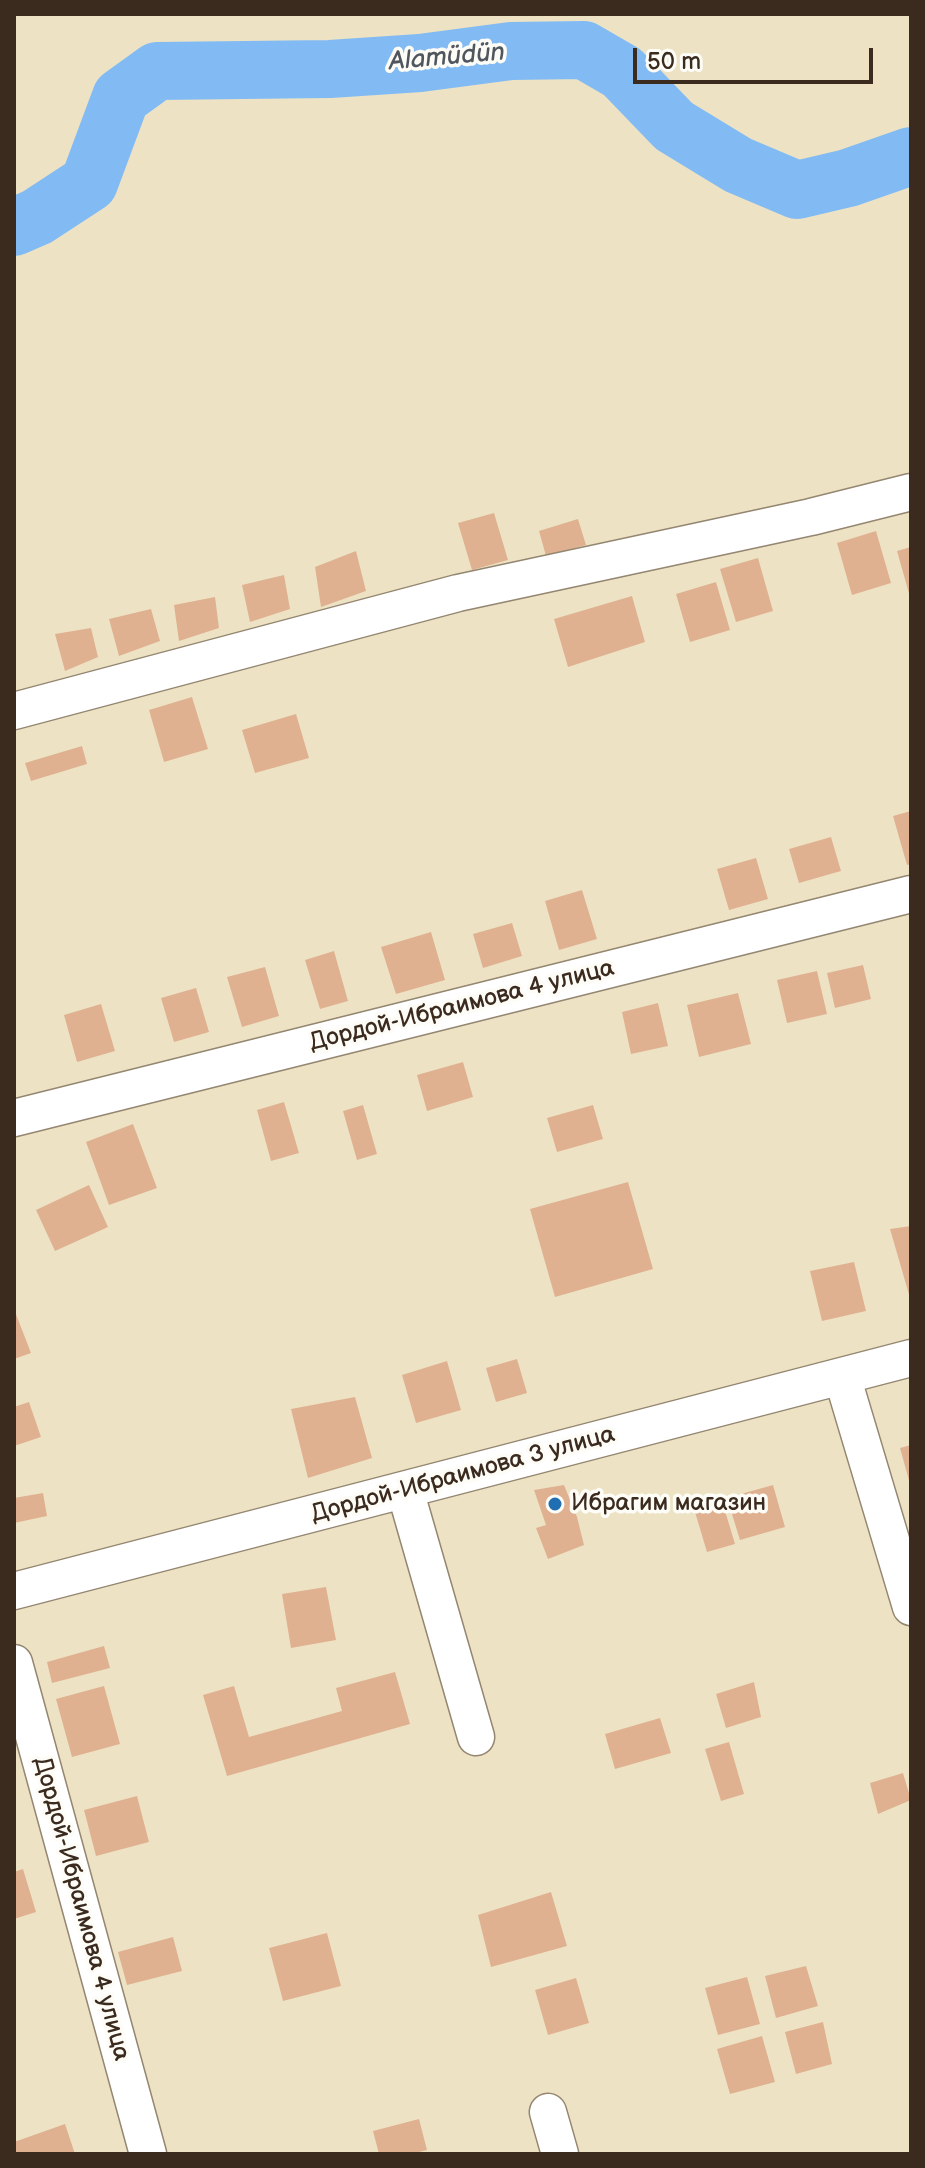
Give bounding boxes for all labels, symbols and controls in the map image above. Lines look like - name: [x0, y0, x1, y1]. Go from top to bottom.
- scale bar: [637, 32, 877, 82]
- water label: Alamüdün: [388, 37, 506, 79]
- text: 50 m: [647, 47, 701, 76]
- street label: Дордой-Ибраимова 4 улица: [307, 954, 617, 1058]
- street label: Дордой-Ибраимова 3 улица: [308, 1421, 618, 1529]
- place label: Ибрагим магазин: [571, 1490, 766, 1518]
- marker: Ибрагим магазин: [546, 1495, 564, 1513]
- street label: Дордой-Ибраимова 4 улица: [27, 1754, 135, 2064]

